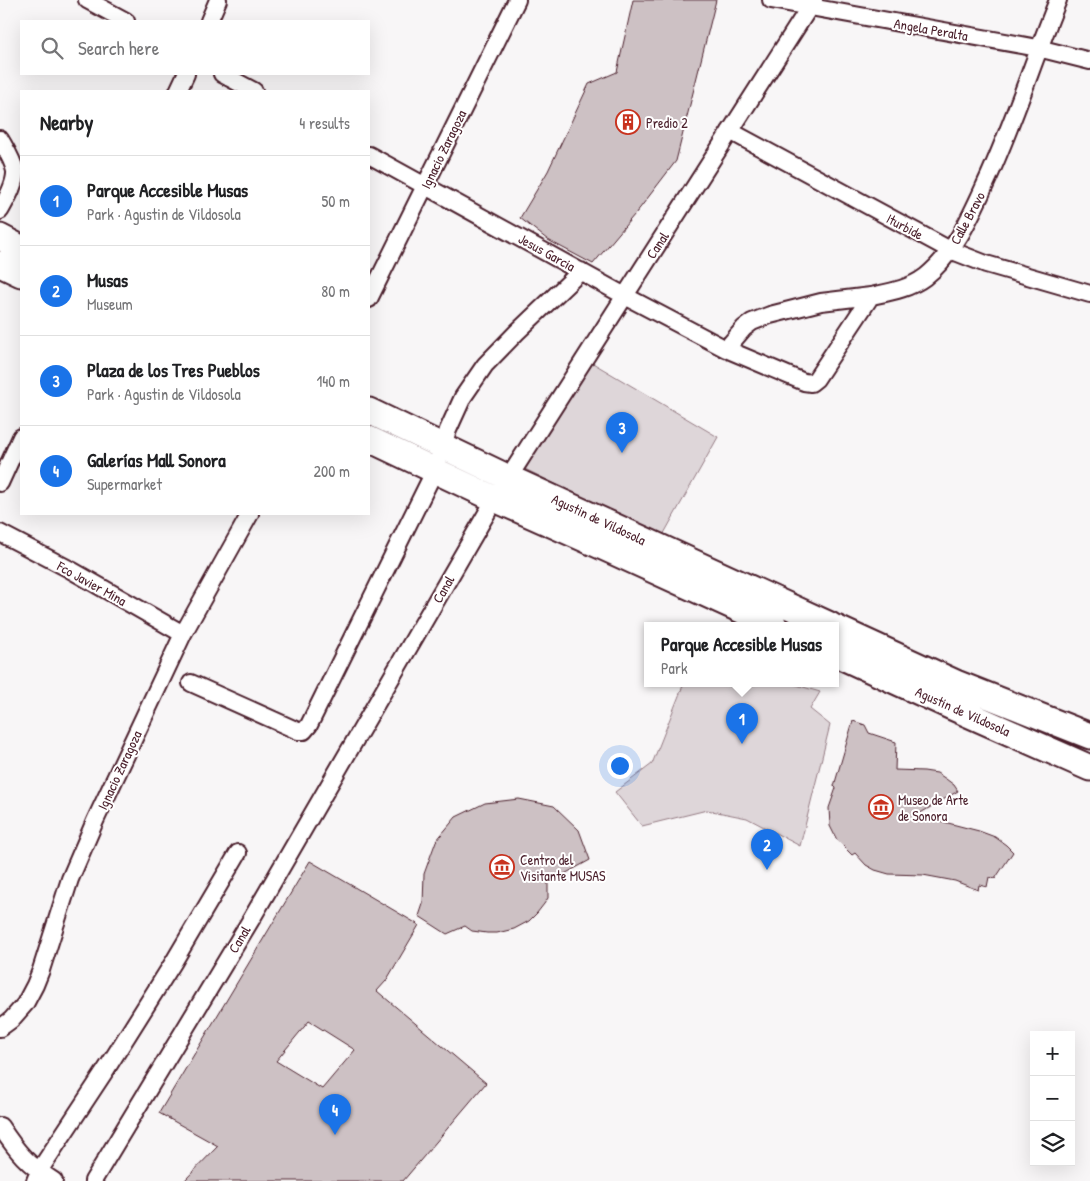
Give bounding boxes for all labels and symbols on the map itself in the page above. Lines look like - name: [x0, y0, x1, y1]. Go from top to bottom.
- street label: Angela Peralta: [892, 13, 970, 46]
- street label: Ignacio Zaragoza: [416, 106, 471, 192]
- building icon: Predio 2: [615, 109, 641, 135]
- place label: Predio 2: [646, 113, 688, 132]
- street label: Calle Bravo: [945, 188, 989, 248]
- street label: Iturbide: [883, 208, 927, 244]
- street label: Canal: [641, 228, 673, 262]
- street label: Jesus Garcia: [515, 229, 579, 276]
- pin: 3: [606, 412, 638, 453]
- street label: Agustin de Vildosola: [548, 489, 650, 550]
- street label: Fco Javier Mina: [53, 556, 130, 610]
- street label: Canal: [428, 572, 459, 606]
- street label: Agustin de Vildosola: [912, 682, 1014, 742]
- pin: 1: [726, 703, 758, 744]
- street label: Ignacio Zaragoza: [92, 727, 147, 813]
- your location: [607, 753, 633, 779]
- place label: Museo de Arte de Sonora: [898, 790, 969, 825]
- museum icon: Museo de Arte de Sonora: [868, 794, 894, 820]
- pin: 2: [751, 829, 783, 870]
- place label: Centro del Visitante MUSAS: [520, 850, 606, 885]
- museum icon: Centro del Visitante MUSAS: [489, 854, 515, 880]
- street label: Canal: [223, 922, 255, 956]
- pin: 4: [319, 1094, 351, 1135]

